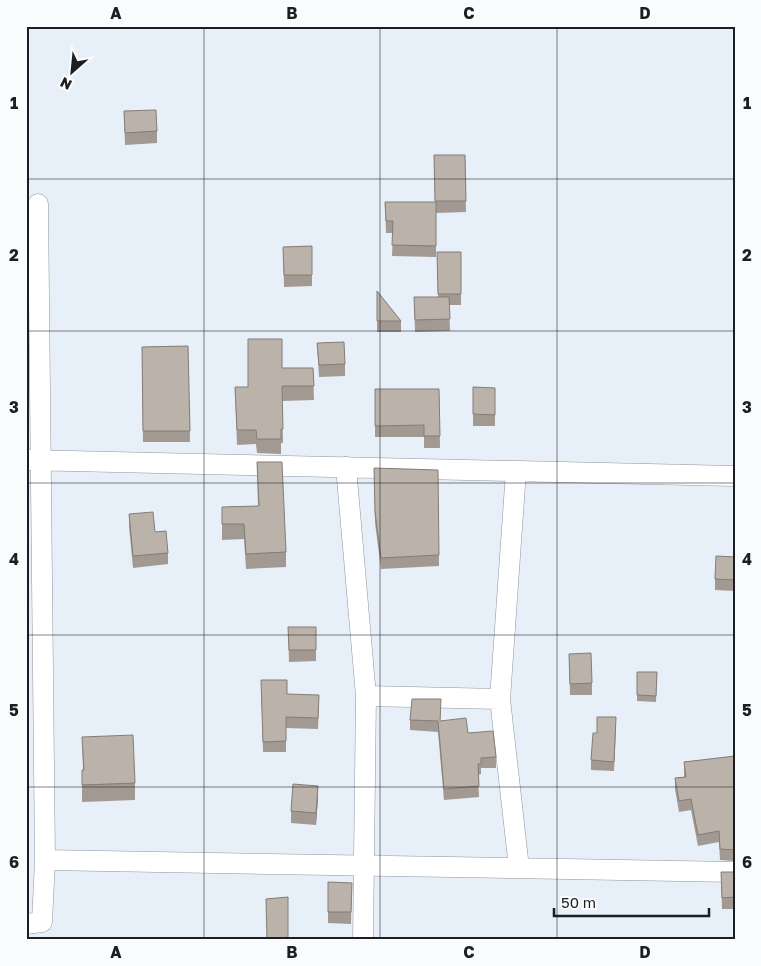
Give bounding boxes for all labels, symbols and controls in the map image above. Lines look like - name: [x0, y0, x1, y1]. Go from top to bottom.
- text: A: [110, 3, 122, 23]
- text: B: [286, 3, 298, 23]
- text: C: [463, 3, 475, 23]
- text: D: [639, 3, 651, 23]
- north arrow: [48, 48, 98, 98]
- text: N: [57, 74, 74, 94]
- text: 1: [10, 93, 18, 113]
- text: 1: [743, 93, 751, 113]
- text: 2: [9, 245, 19, 265]
- text: 2: [742, 245, 752, 265]
- text: 3: [9, 397, 19, 417]
- text: 3: [742, 397, 752, 417]
- text: 4: [9, 549, 19, 569]
- text: 4: [742, 549, 752, 569]
- text: 5: [9, 700, 19, 720]
- text: 5: [742, 700, 752, 720]
- text: 6: [9, 852, 19, 872]
- text: 6: [742, 852, 752, 872]
- scale bar: [554, 886, 708, 918]
- text: 50 m: [561, 893, 596, 911]
- text: A: [110, 942, 122, 962]
- text: B: [286, 942, 298, 962]
- text: C: [463, 942, 475, 962]
- text: D: [639, 942, 651, 962]

